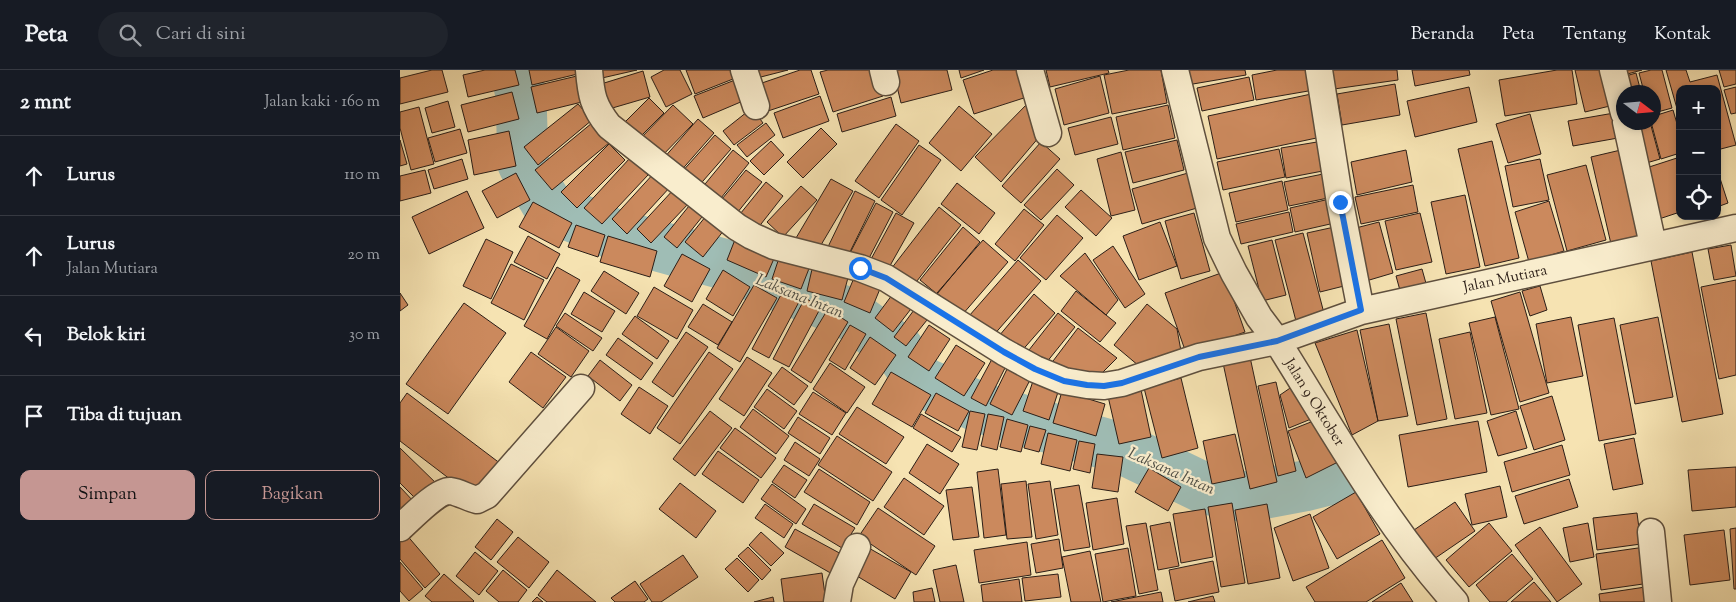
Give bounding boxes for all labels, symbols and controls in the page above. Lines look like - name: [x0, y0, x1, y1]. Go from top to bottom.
- search box: [98, 12, 448, 57]
- text: Peta: [25, 18, 68, 52]
- icon: search: [116, 21, 144, 49]
- text: Cari di sini: [156, 21, 246, 48]
- text: Beranda: [1411, 22, 1474, 48]
- text: Peta: [1502, 22, 1535, 48]
- text: Tentang: [1563, 22, 1626, 48]
- text: Kontak: [1654, 22, 1711, 48]
- north arrow: [1616, 85, 1661, 130]
- map controls: [1676, 85, 1721, 220]
- button: +: [1676, 85, 1721, 130]
- text: 2 mnt: [20, 88, 71, 118]
- text: Jalan kaki · 160 m: [265, 91, 380, 114]
- button: −: [1676, 130, 1721, 175]
- icon: ahead: [20, 162, 48, 190]
- text: Lurus: [67, 162, 115, 189]
- text: 110 m: [344, 164, 380, 187]
- button: locate: [1676, 175, 1721, 220]
- route end: [1329, 191, 1352, 214]
- text: Lurus: [67, 231, 115, 258]
- icon: ahead: [20, 242, 48, 270]
- text: 20 m: [347, 244, 380, 267]
- route start: [849, 257, 872, 280]
- text: Jalan Mutiara: [67, 258, 158, 281]
- street label: Jalan Mutiara: [1460, 260, 1549, 299]
- water label: Laksana Intan: [752, 269, 847, 326]
- icon: left: [20, 322, 48, 350]
- text: Belok kiri: [67, 322, 146, 349]
- text: 30 m: [349, 324, 380, 347]
- street label: Jalan 9 Oktober: [1278, 354, 1349, 451]
- icon: arrive: [20, 402, 48, 430]
- text: Tiba di tujuan: [67, 402, 182, 429]
- water label: Laksana Intan: [1124, 443, 1219, 502]
- button: Simpan: [20, 470, 195, 520]
- button: Bagikan: [205, 470, 380, 520]

